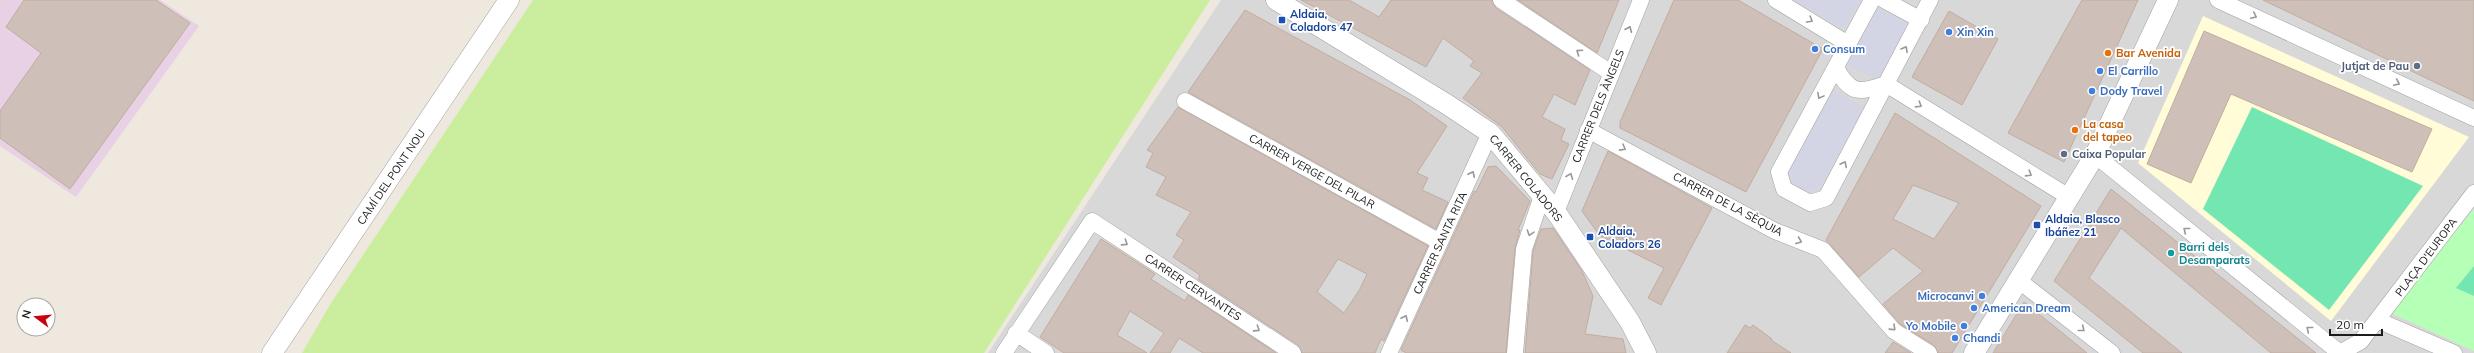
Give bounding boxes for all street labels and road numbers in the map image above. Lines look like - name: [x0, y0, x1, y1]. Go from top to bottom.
- street label: CARRER DELS ÀNGELS: [1569, 47, 1627, 165]
- street label: CAMÍ DEL PONT NOU: [354, 127, 428, 227]
- street label: CARRER VERGE DEL PILAR: [1247, 131, 1378, 212]
- street label: CARRER COLADORS: [1486, 131, 1566, 225]
- street label: CARRER DE LA SÈQUIA: [1671, 169, 1785, 239]
- street label: CARRER SANTA RITA: [1410, 189, 1470, 297]
- street label: PLAÇA D'EUROPA: [2392, 215, 2460, 299]
- street label: CARRER CERVANTES: [1142, 251, 1244, 324]

